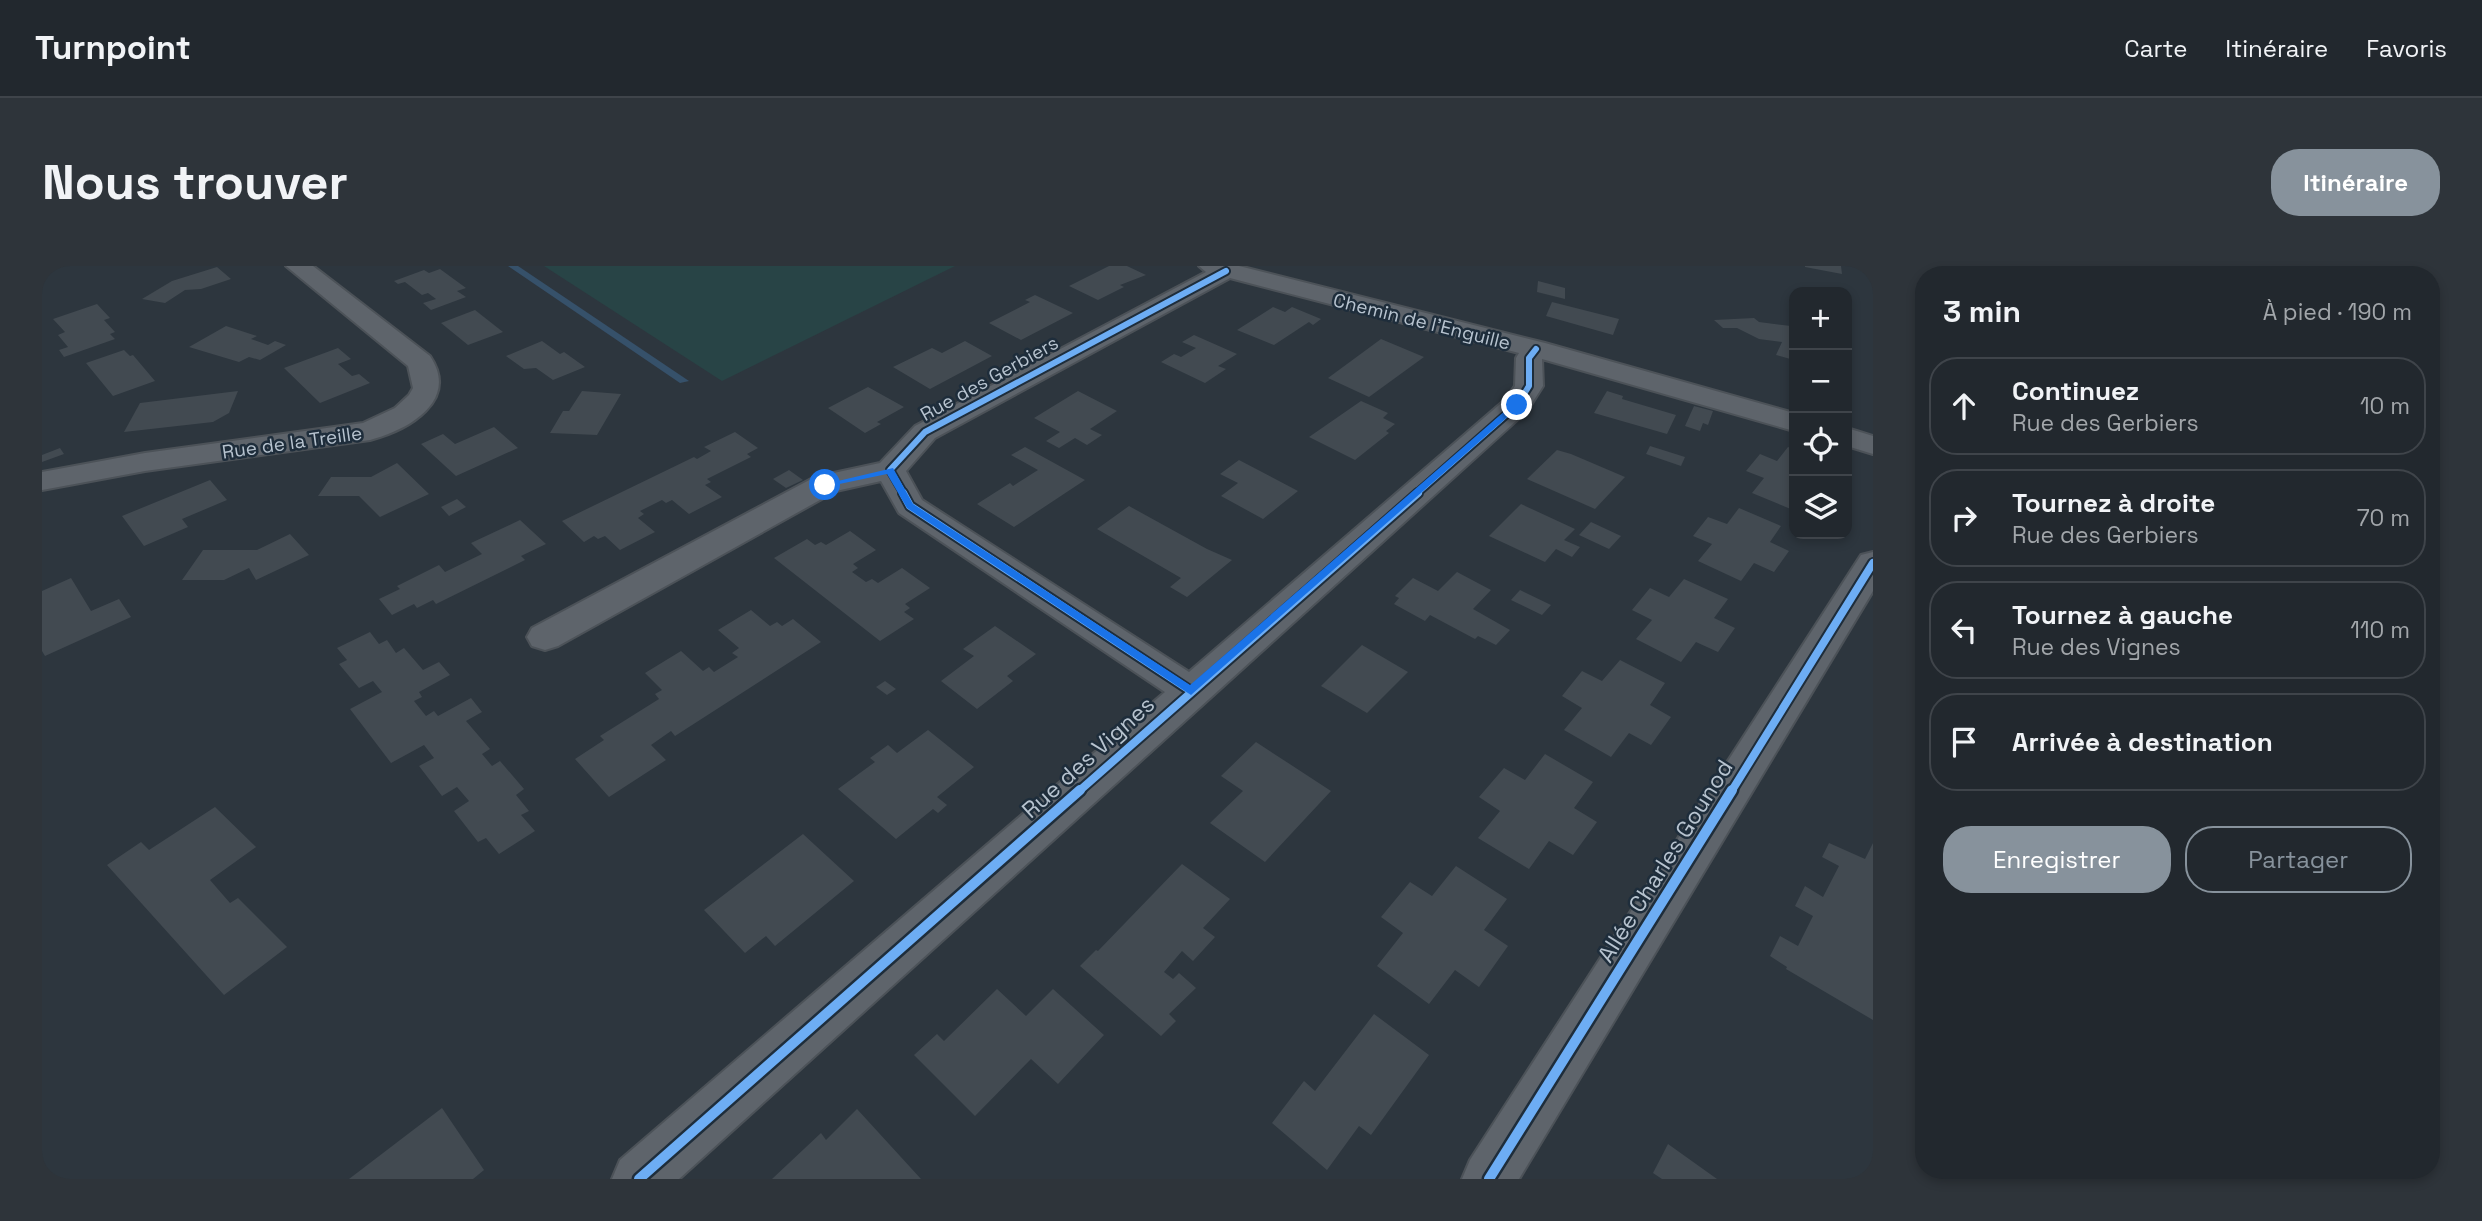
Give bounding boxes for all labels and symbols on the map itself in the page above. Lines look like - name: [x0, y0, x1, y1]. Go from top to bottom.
- street label: Chemin de l'Enguille: [1331, 287, 1513, 356]
- street label: Rue des Gerbiers: [916, 330, 1063, 427]
- route end: [1501, 389, 1532, 420]
- street label: Rue de la Treille: [220, 420, 364, 465]
- route start: [809, 469, 840, 500]
- street label: Rue des Vignes: [1015, 689, 1161, 825]
- street label: Allée Charles Gounod: [1590, 754, 1740, 968]

